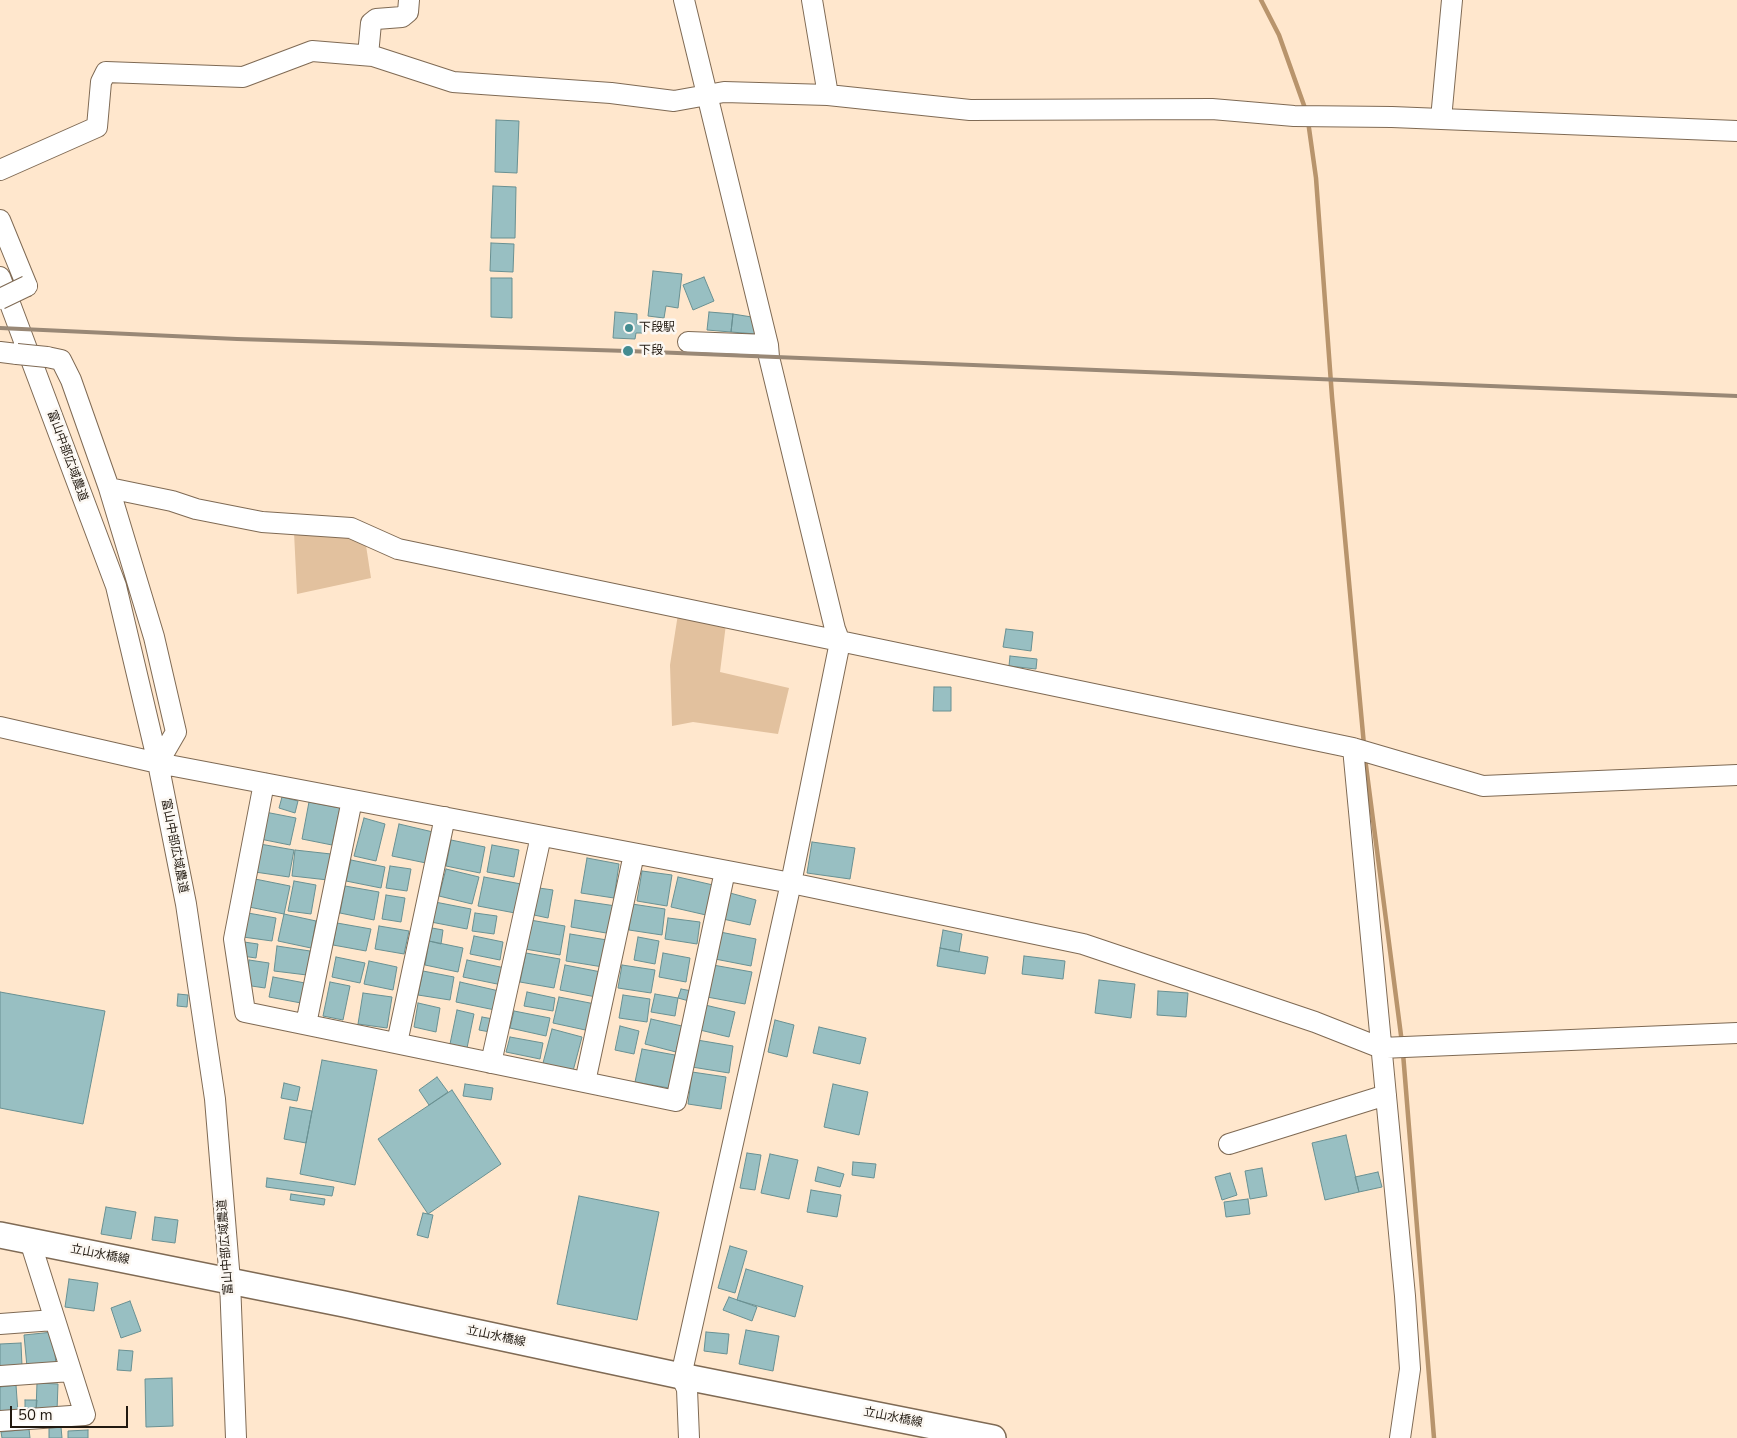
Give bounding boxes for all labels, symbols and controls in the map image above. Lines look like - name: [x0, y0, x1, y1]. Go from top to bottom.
- place label: 下段駅: [639, 321, 675, 335]
- marker: 下段駅: [623, 322, 635, 334]
- marker: 下段: [621, 344, 635, 358]
- place label: 下段: [639, 344, 663, 358]
- street label: 富山中部広域農道: [44, 408, 90, 504]
- street label: 富山中部広域農道: [158, 798, 190, 894]
- street label: 富山中部広域農道: [215, 1199, 237, 1295]
- street label: 立山水橋線: [69, 1242, 131, 1268]
- street label: 立山水橋線: [465, 1324, 527, 1350]
- scale bar: [12, 1396, 130, 1428]
- text: 50 m: [18, 1405, 53, 1425]
- street label: 立山水橋線: [862, 1405, 924, 1431]

